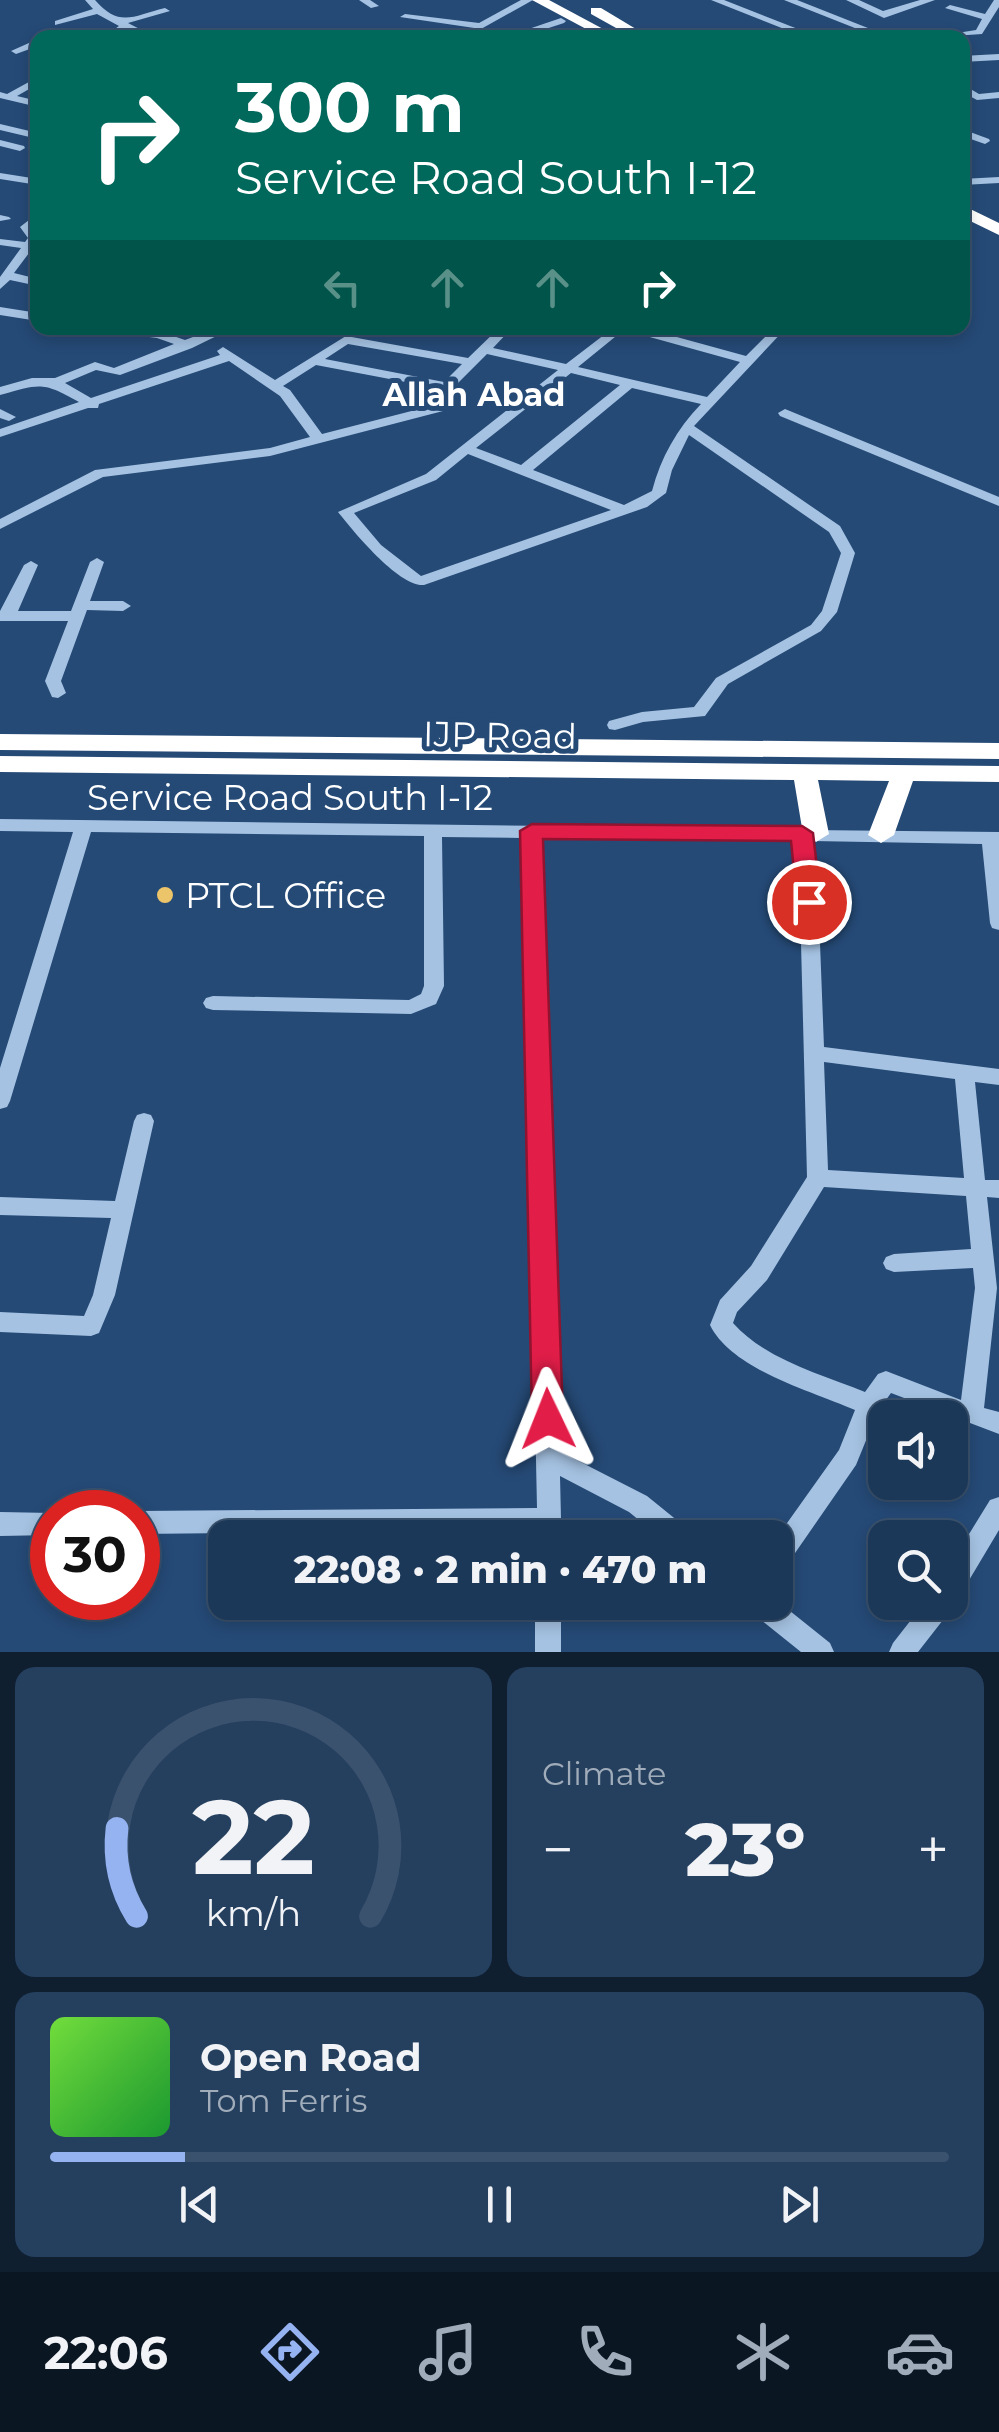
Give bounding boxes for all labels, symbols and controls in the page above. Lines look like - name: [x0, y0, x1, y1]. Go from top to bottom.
- text: 300 m: [235, 64, 465, 150]
- icon: right: [70, 70, 200, 200]
- text: Service Road South I-12: [235, 150, 757, 205]
- icon: left: [315, 260, 370, 315]
- icon: ahead: [420, 260, 475, 315]
- icon: ahead: [525, 260, 580, 315]
- icon: right: [630, 260, 685, 315]
- district label: Allah Abad: [381, 375, 566, 414]
- street label: IJP Road: [423, 712, 577, 758]
- street label: Service Road South I-12: [87, 776, 493, 819]
- pin: [767, 860, 852, 945]
- place label: PTCL Office: [185, 874, 386, 917]
- icon: arrive: [782, 875, 837, 930]
- marker: PTCL Office: [154, 884, 176, 906]
- position arrow: [496, 1367, 600, 1471]
- map controls: [868, 1400, 968, 1620]
- button: sound: [868, 1400, 968, 1500]
- speed limit sign: 30: [30, 1490, 160, 1620]
- button: search: [868, 1520, 968, 1620]
- text: 22:08 · 2 min · 470 m: [294, 1546, 707, 1593]
- text: Climate: [542, 1754, 666, 1793]
- text: 22: [192, 1773, 315, 1900]
- text: 23°: [685, 1803, 806, 1895]
- text: −: [542, 1816, 574, 1883]
- text: +: [917, 1816, 949, 1883]
- text: km/h: [206, 1891, 301, 1935]
- text: Open Road: [200, 2034, 422, 2081]
- text: Tom Ferris: [200, 2081, 367, 2120]
- icon: previous: [172, 2177, 227, 2232]
- icon: pause: [472, 2177, 527, 2232]
- icon: next: [772, 2177, 827, 2232]
- icon: directions: [255, 2317, 325, 2387]
- icon: music: [413, 2317, 483, 2387]
- icon: phone: [570, 2317, 640, 2387]
- icon: climate: [728, 2317, 798, 2387]
- icon: car: [885, 2317, 955, 2387]
- text: 22:06: [44, 2325, 168, 2380]

